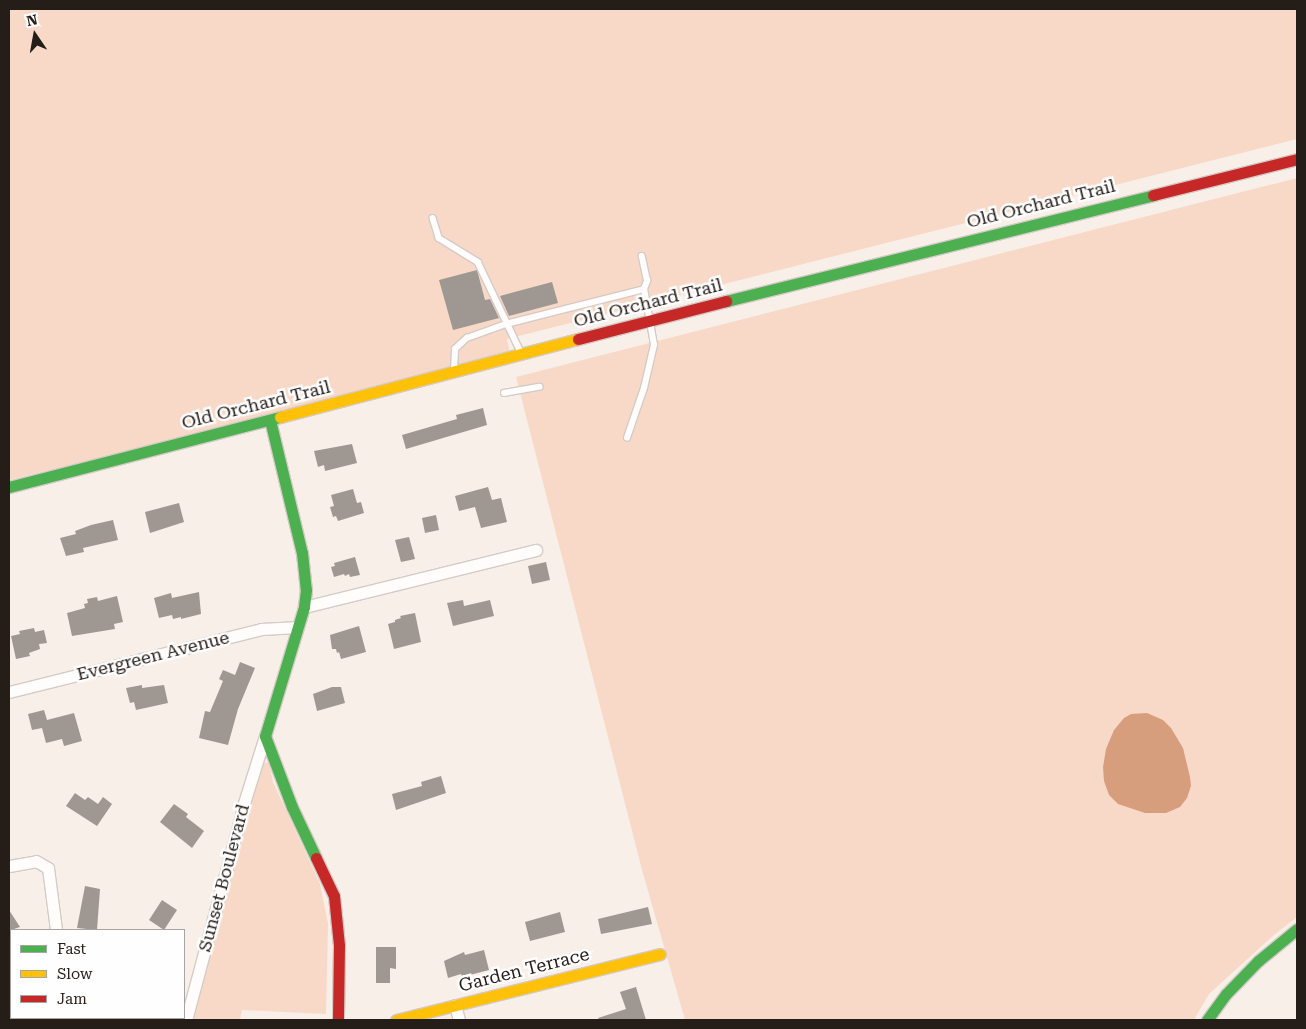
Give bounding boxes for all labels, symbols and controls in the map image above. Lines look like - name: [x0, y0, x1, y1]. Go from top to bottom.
- north arrow: [10, 10, 60, 60]
- text: N: [25, 11, 39, 29]
- street label: Old Orchard Trail: [964, 175, 1118, 233]
- street label: Old Orchard Trail: [571, 274, 725, 332]
- street label: Old Orchard Trail: [179, 376, 333, 434]
- street label: Evergreen Avenue: [75, 627, 231, 685]
- street label: Sunset Boulevard: [194, 802, 254, 954]
- legend: [10, 929, 185, 1019]
- text: Fast: [57, 940, 86, 958]
- street label: Garden Terrace: [457, 943, 591, 997]
- text: Slow: [57, 965, 92, 983]
- text: Jam: [57, 990, 87, 1008]

